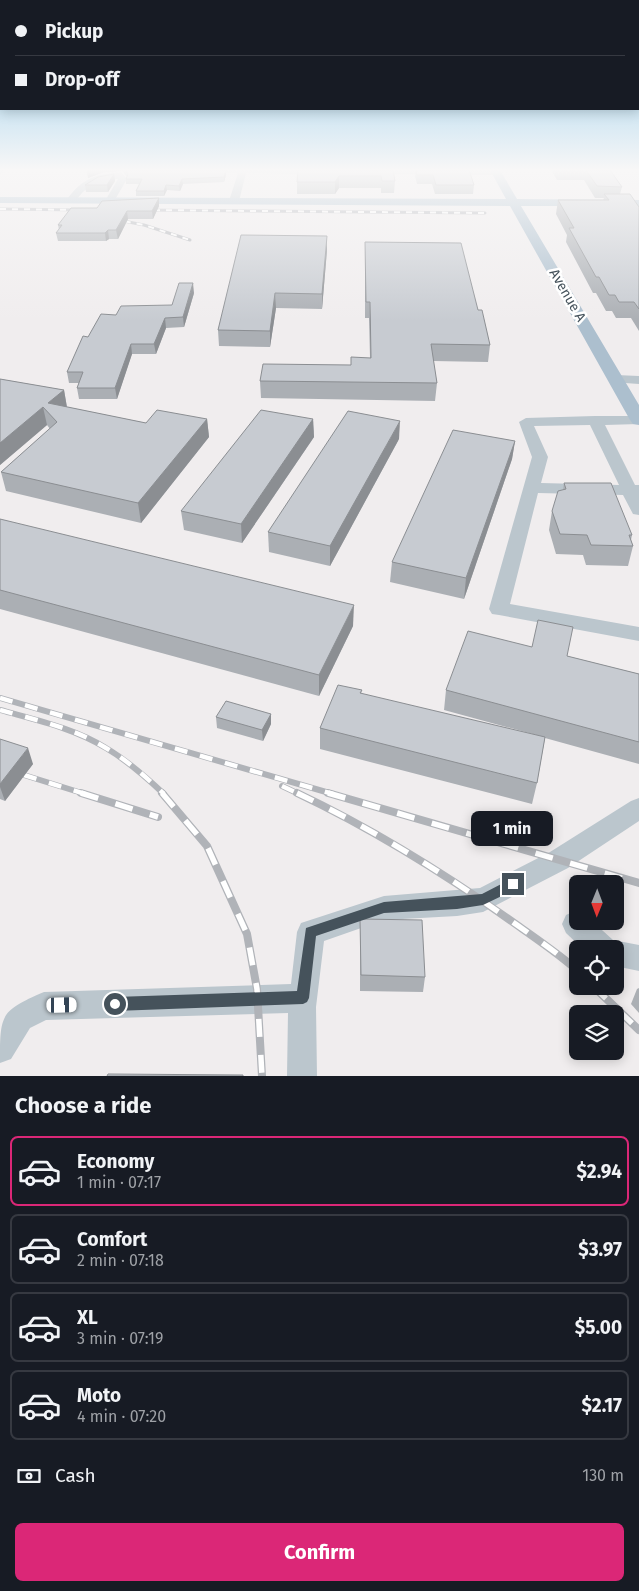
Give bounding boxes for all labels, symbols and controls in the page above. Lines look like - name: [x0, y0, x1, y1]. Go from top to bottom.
- text: Pickup: [45, 20, 103, 43]
- text: Drop-off: [45, 68, 119, 91]
- street label: Avenue A: [546, 266, 589, 325]
- callout: 1 min: [472, 812, 554, 846]
- text: 1 min: [493, 819, 531, 838]
- route end: [502, 873, 524, 895]
- north arrow: [569, 875, 624, 930]
- map controls: [569, 875, 624, 1060]
- button: locate: [569, 940, 624, 995]
- route start: [104, 993, 126, 1015]
- car: [46, 997, 77, 1013]
- button: layers: [569, 1005, 624, 1060]
- text: Choose a ride: [15, 1092, 151, 1119]
- icon: car: [17, 1149, 62, 1194]
- text: Economy: [77, 1150, 154, 1173]
- text: $2.94: [577, 1160, 622, 1183]
- text: 1 min · 07:17: [77, 1173, 161, 1192]
- icon: car: [17, 1227, 62, 1272]
- text: Comfort: [77, 1228, 147, 1251]
- text: $3.97: [578, 1238, 622, 1261]
- text: 2 min · 07:18: [77, 1251, 164, 1270]
- icon: car: [17, 1305, 62, 1350]
- text: XL: [77, 1306, 98, 1329]
- text: $5.00: [575, 1316, 622, 1339]
- text: 3 min · 07:19: [77, 1329, 163, 1348]
- icon: car: [17, 1383, 62, 1428]
- text: Moto: [77, 1384, 121, 1407]
- text: $2.17: [582, 1394, 622, 1417]
- text: 4 min · 07:20: [77, 1407, 166, 1426]
- icon: cash: [15, 1462, 43, 1490]
- text: Cash: [55, 1464, 96, 1487]
- text: 130 m: [582, 1466, 624, 1485]
- button: Confirm: [15, 1523, 624, 1581]

